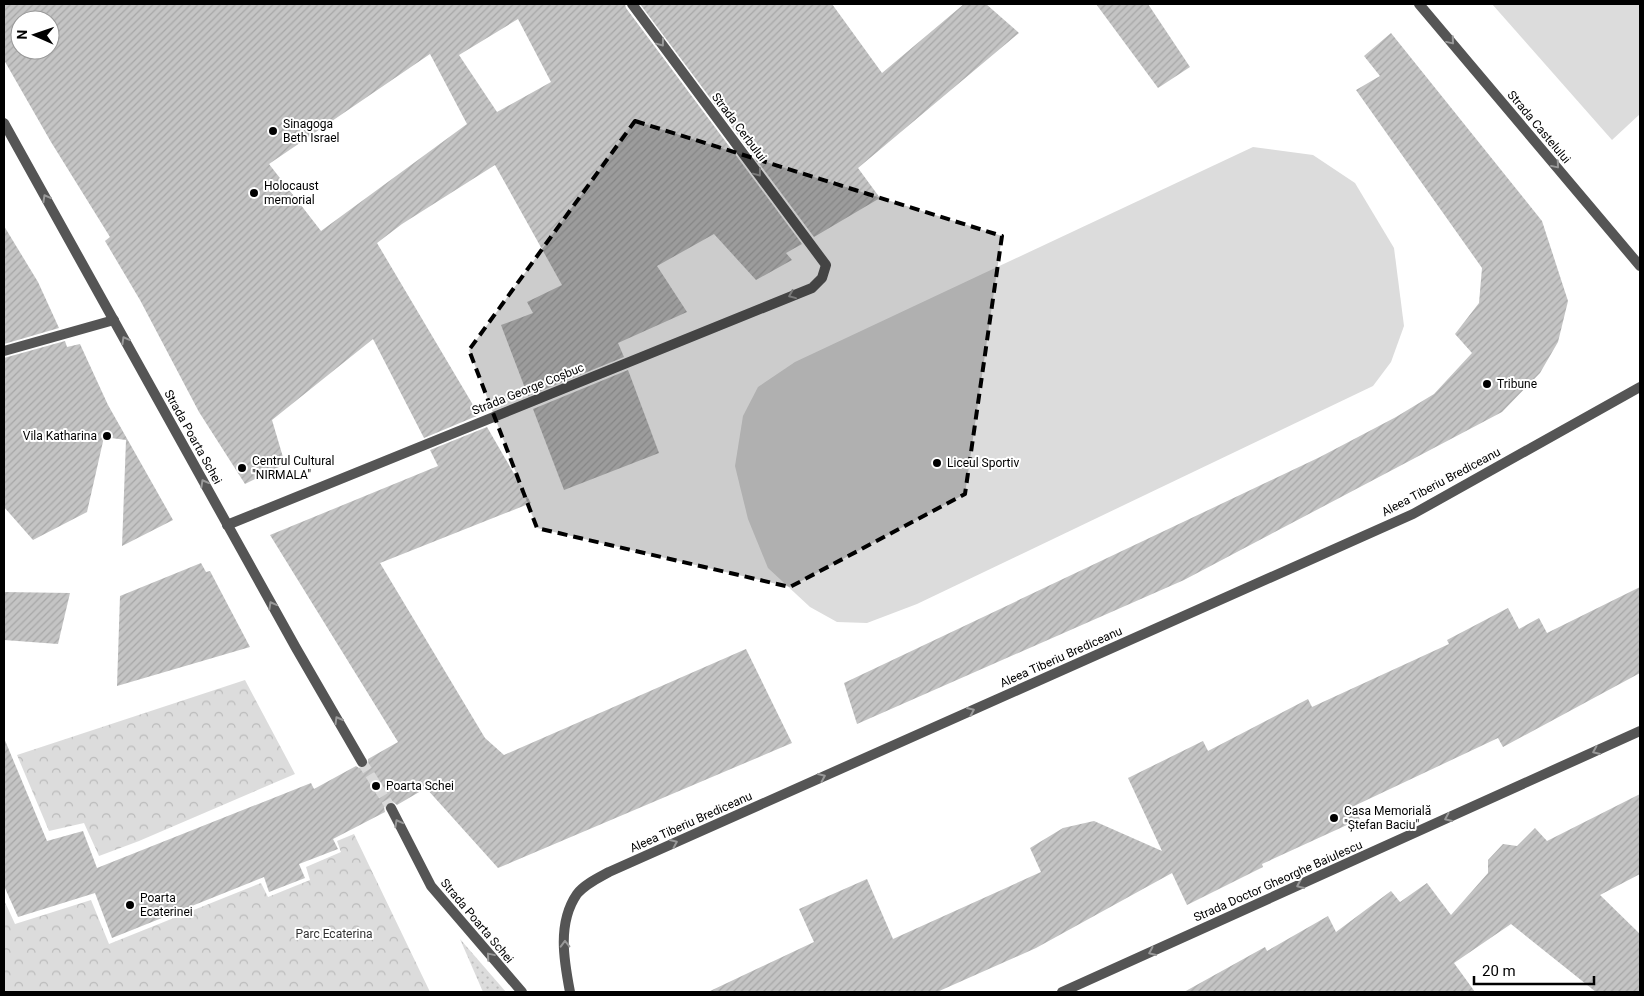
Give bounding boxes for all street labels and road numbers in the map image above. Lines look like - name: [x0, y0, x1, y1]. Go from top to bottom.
- street label: Strada Castelului: [1505, 88, 1573, 166]
- street label: Strada Cerbului: [709, 90, 769, 164]
- street label: Strada George Coșbuc: [470, 360, 586, 419]
- street label: Strada Poarta Schei: [161, 387, 225, 487]
- street label: Aleea Tiberiu Brediceanu: [1379, 445, 1503, 519]
- street label: Aleea Tiberiu Brediceanu: [998, 624, 1124, 690]
- street label: Aleea Tiberiu Brediceanu: [628, 789, 754, 855]
- street label: Strada Doctor Gheorghe Baiulescu: [1192, 837, 1364, 925]
- street label: Strada Poarta Schei: [438, 876, 516, 966]

